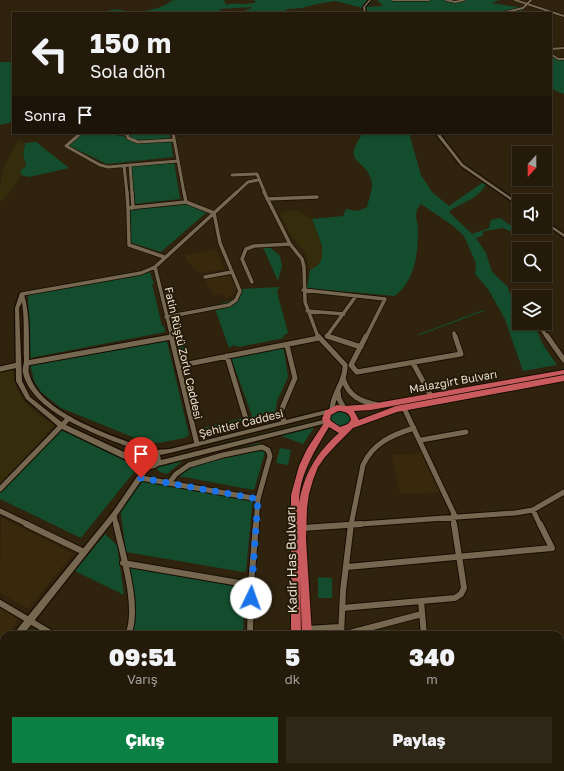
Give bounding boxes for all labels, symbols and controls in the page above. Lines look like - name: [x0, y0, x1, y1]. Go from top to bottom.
- text: 150 m: [90, 26, 171, 59]
- icon: left: [24, 28, 76, 80]
- text: Sola dön: [90, 60, 166, 82]
- icon: arrive: [74, 104, 96, 126]
- text: Sonra: [24, 106, 66, 124]
- north arrow: [512, 146, 552, 186]
- map controls: [512, 146, 552, 330]
- button: sound: [512, 194, 552, 234]
- button: search: [512, 242, 552, 282]
- street label: Fatin Rüştü Zorlu Caddesi: [162, 286, 206, 420]
- button: layers: [512, 290, 552, 330]
- street label: Malazgirt Bulvarı: [408, 367, 498, 395]
- street label: Şehitler Caddesi: [197, 406, 285, 440]
- pin: [124, 437, 158, 478]
- icon: arrive: [130, 443, 152, 465]
- street label: Kadir Has Bulvarı: [282, 507, 300, 613]
- position arrow: [230, 577, 272, 619]
- text: 09:51: [109, 642, 176, 671]
- text: 5: [285, 642, 300, 671]
- text: 340: [409, 642, 455, 671]
- text: Varış: [127, 671, 158, 687]
- text: dk: [285, 671, 300, 687]
- text: m: [426, 671, 438, 687]
- button: Çıkış: [12, 717, 278, 763]
- button: Paylaş: [286, 717, 552, 763]

